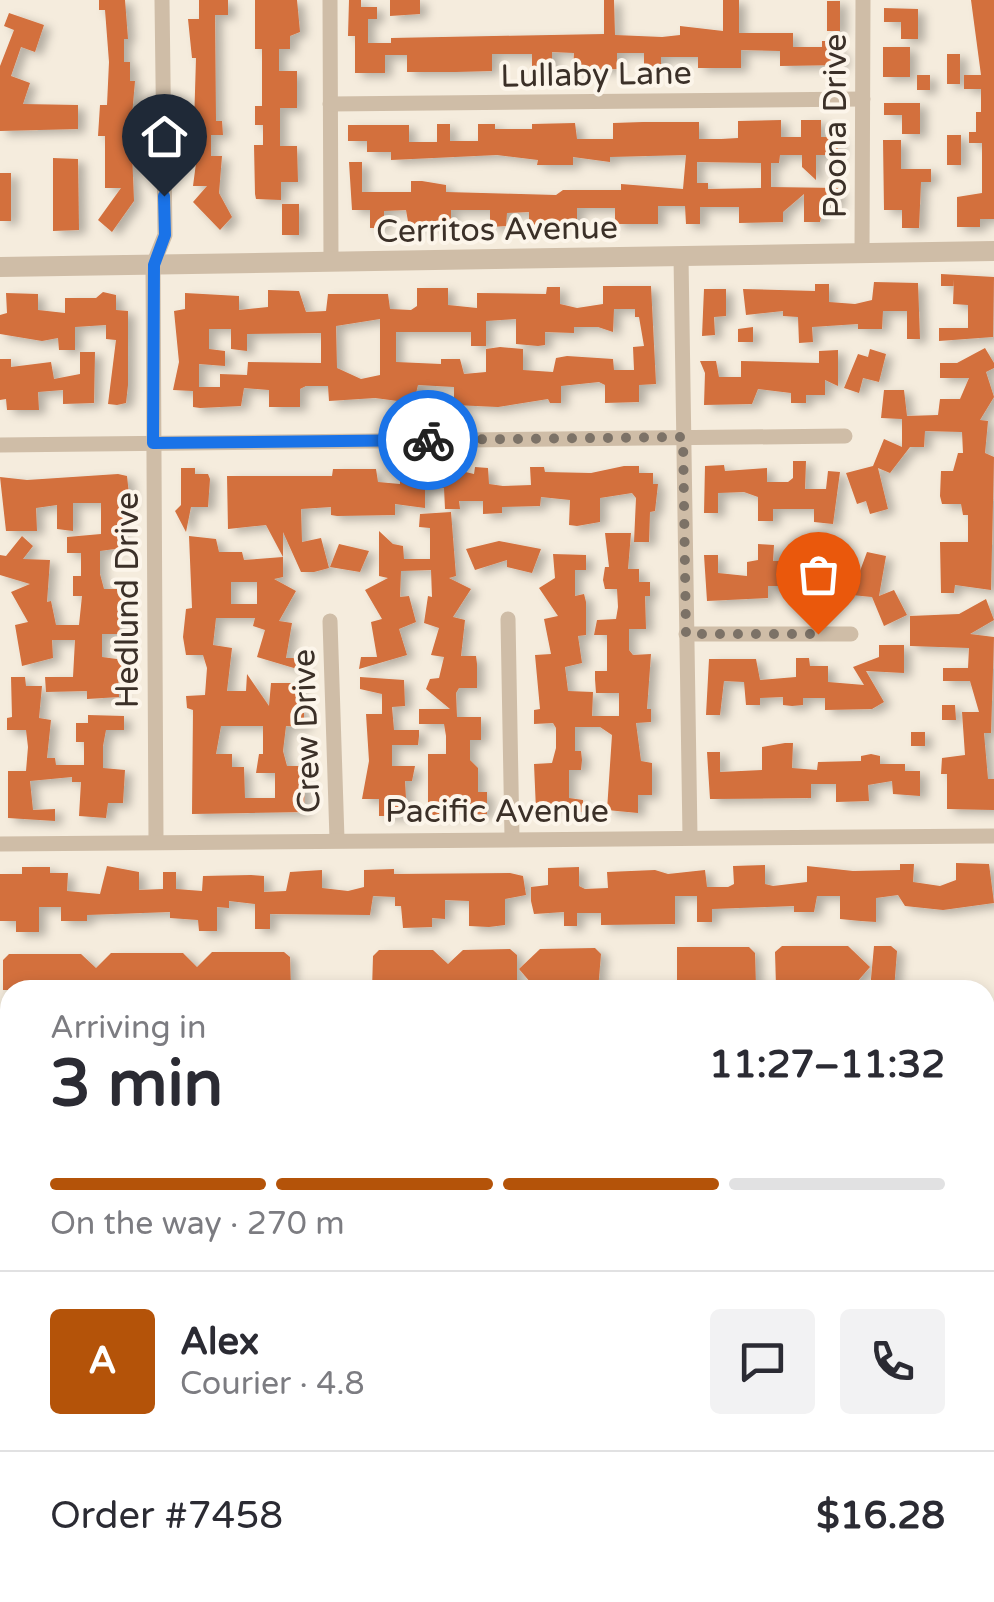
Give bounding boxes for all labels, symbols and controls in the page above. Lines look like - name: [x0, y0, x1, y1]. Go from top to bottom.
- street label: Poona Drive: [817, 34, 855, 218]
- street label: Lullaby Lane: [500, 54, 692, 96]
- pin: [122, 94, 207, 197]
- icon: home: [137, 109, 192, 164]
- street label: Cerritos Avenue: [376, 209, 618, 251]
- courier: [378, 390, 478, 490]
- icon: bike: [401, 413, 456, 468]
- street label: Hedlund Drive: [109, 492, 147, 708]
- pin: [776, 532, 861, 635]
- icon: bag: [791, 547, 846, 602]
- street label: Crew Drive: [285, 648, 329, 814]
- street label: Pacific Avenue: [385, 793, 609, 831]
- text: Arriving in: [50, 1009, 207, 1047]
- text: 11:27–11:32: [709, 1042, 945, 1088]
- text: 3 min: [50, 1045, 223, 1124]
- text: On the way · 270 m: [50, 1205, 345, 1243]
- button: chat: [710, 1309, 815, 1414]
- button: phone: [840, 1309, 945, 1414]
- text: Alex: [180, 1319, 259, 1365]
- text: A: [88, 1338, 117, 1384]
- text: Courier · 4.8: [180, 1365, 365, 1403]
- text: Order #7458: [50, 1493, 283, 1539]
- text: $16.28: [816, 1493, 945, 1539]

